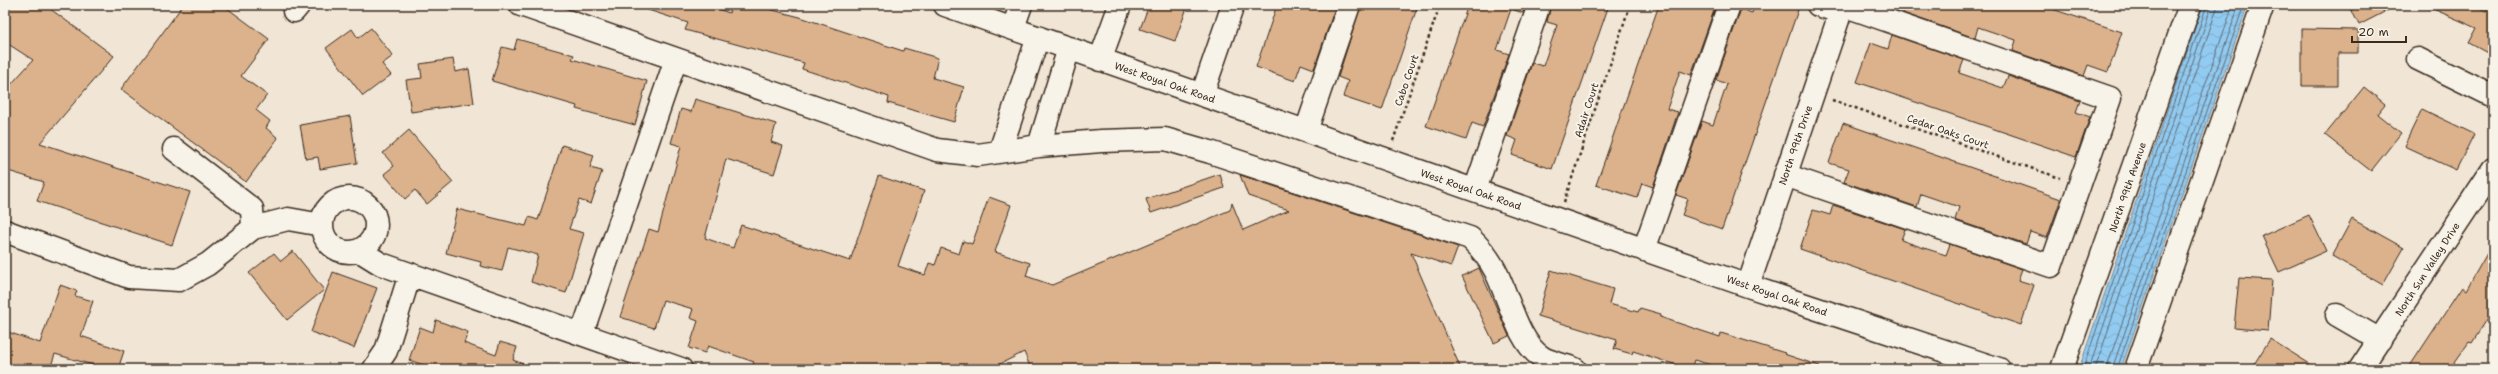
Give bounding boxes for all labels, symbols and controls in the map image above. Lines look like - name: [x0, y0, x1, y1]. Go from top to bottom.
- scale bar: [2352, 18, 2406, 44]
- text: 20 m: [2358, 24, 2389, 40]
- street label: Cabo Court: [1392, 53, 1421, 108]
- street label: West Royal Oak Road: [1113, 59, 1218, 106]
- street label: Adair Court: [1571, 81, 1601, 139]
- street label: North 99th Drive: [1776, 103, 1815, 187]
- street label: Cedar Oaks Court: [1905, 111, 1991, 152]
- street label: North 99th Avenue: [2106, 140, 2149, 234]
- street label: West Royal Oak Road: [1419, 166, 1524, 213]
- street label: North Sun Valley Drive: [2392, 220, 2463, 319]
- street label: West Royal Oak Road: [1725, 272, 1830, 319]

